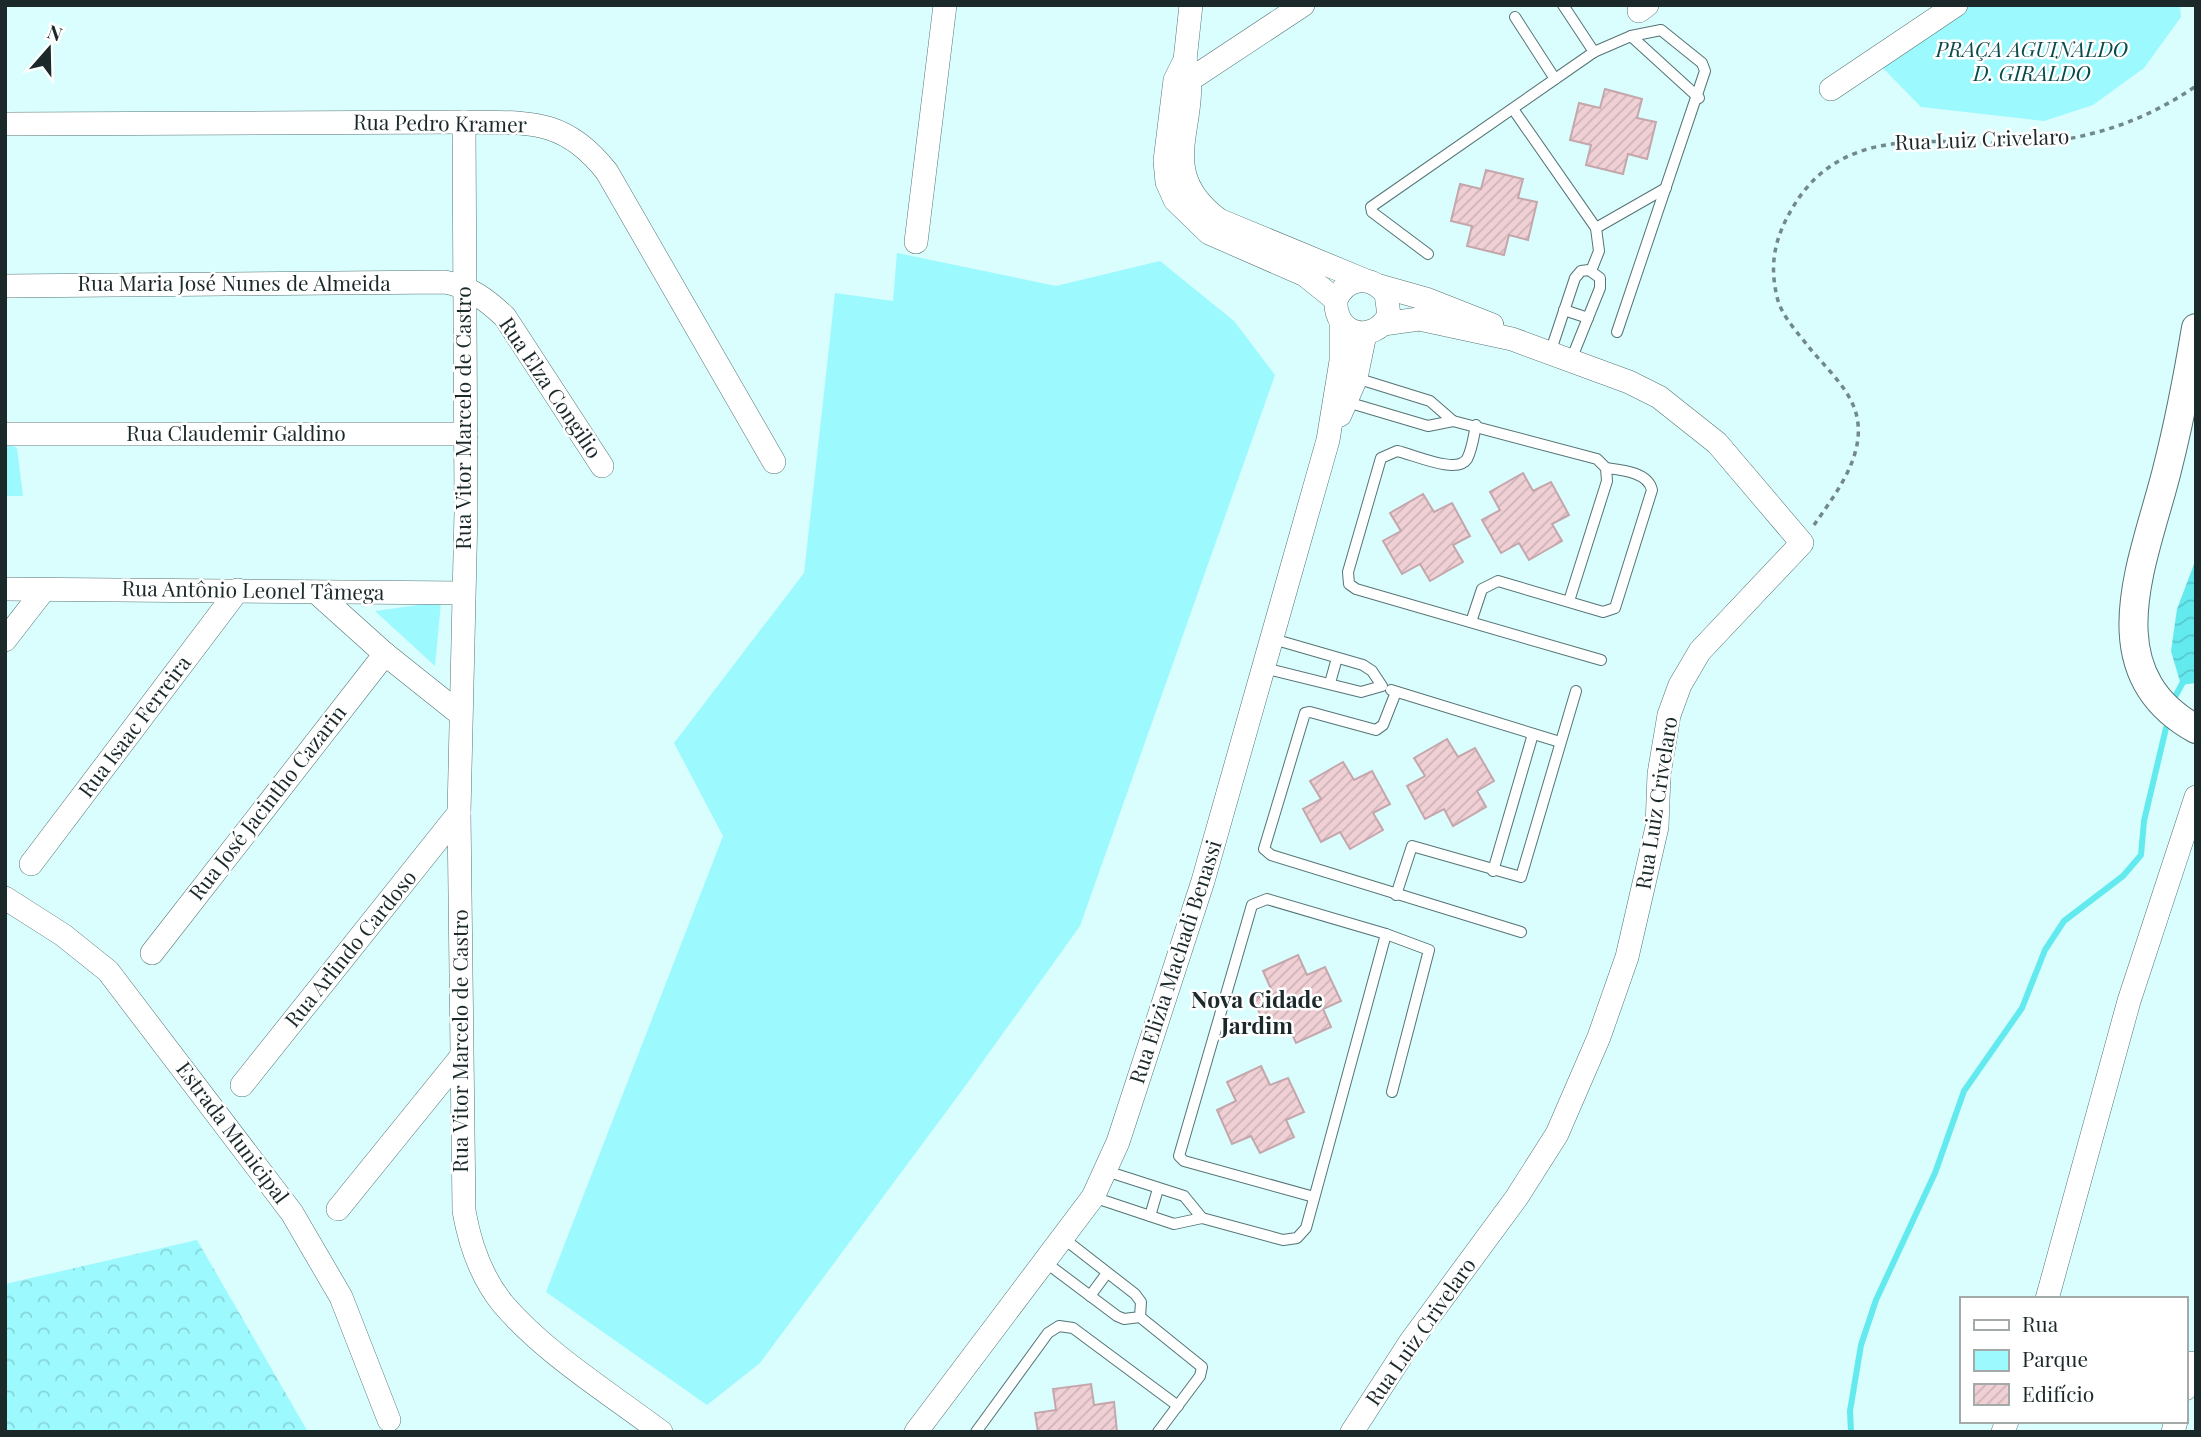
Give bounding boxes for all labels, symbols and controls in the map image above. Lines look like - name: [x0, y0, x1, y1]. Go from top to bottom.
- north arrow: [14, 14, 84, 84]
- text: N: [44, 18, 66, 47]
- park label: PRAÇA AGUINALDO D. GIRALDO: [1935, 34, 2128, 86]
- street label: Rua Pedro Kramer: [353, 106, 528, 138]
- street label: Rua Luiz Crivelaro: [1894, 121, 2070, 155]
- street label: Rua Maria José Nunes de Almeida: [77, 268, 391, 296]
- street label: Rua Vitor Marcelo de Castro: [448, 286, 476, 550]
- street label: Rua Elza Congilio: [494, 311, 609, 463]
- street label: Rua Claudemir Galdino: [126, 418, 346, 446]
- street label: Rua Antônio Leonel Tâmega: [121, 573, 385, 605]
- street label: Rua Isaac Ferreira: [71, 649, 196, 802]
- street label: Rua José Jacintho Cazarin: [181, 698, 352, 905]
- street label: Rua Luiz Crivelaro: [1628, 714, 1683, 891]
- street label: Rua Elizia Machadi Benassi: [1121, 836, 1227, 1087]
- street label: Rua Arlindo Cardoso: [277, 863, 422, 1032]
- street label: Rua Vitor Marcelo de Castro: [445, 909, 473, 1173]
- district label: Nova Cidade Jardim: [1191, 983, 1323, 1040]
- street label: Estrada Municipal: [171, 1055, 296, 1209]
- street label: Rua Luiz Crivelaro: [1358, 1251, 1481, 1410]
- legend: [1960, 1297, 2187, 1423]
- text: Rua: [2022, 1309, 2059, 1337]
- text: Parque: [2022, 1344, 2088, 1372]
- text: Edifício: [2022, 1379, 2094, 1407]

